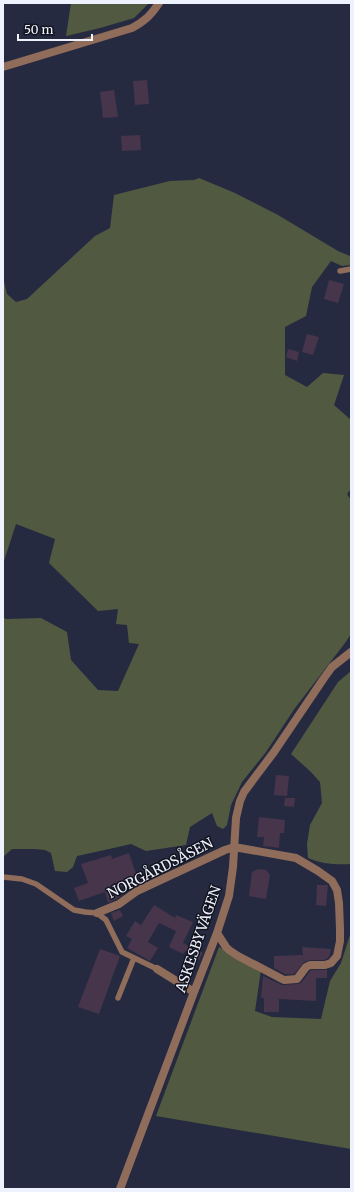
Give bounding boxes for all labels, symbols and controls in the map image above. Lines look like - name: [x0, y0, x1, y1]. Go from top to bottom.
- scale bar: [18, 16, 92, 42]
- text: 50 m: [24, 22, 53, 37]
- street label: NORGÅRDSÅSEN: [104, 833, 216, 902]
- street label: ASKESBYVÄGEN: [171, 883, 225, 996]

